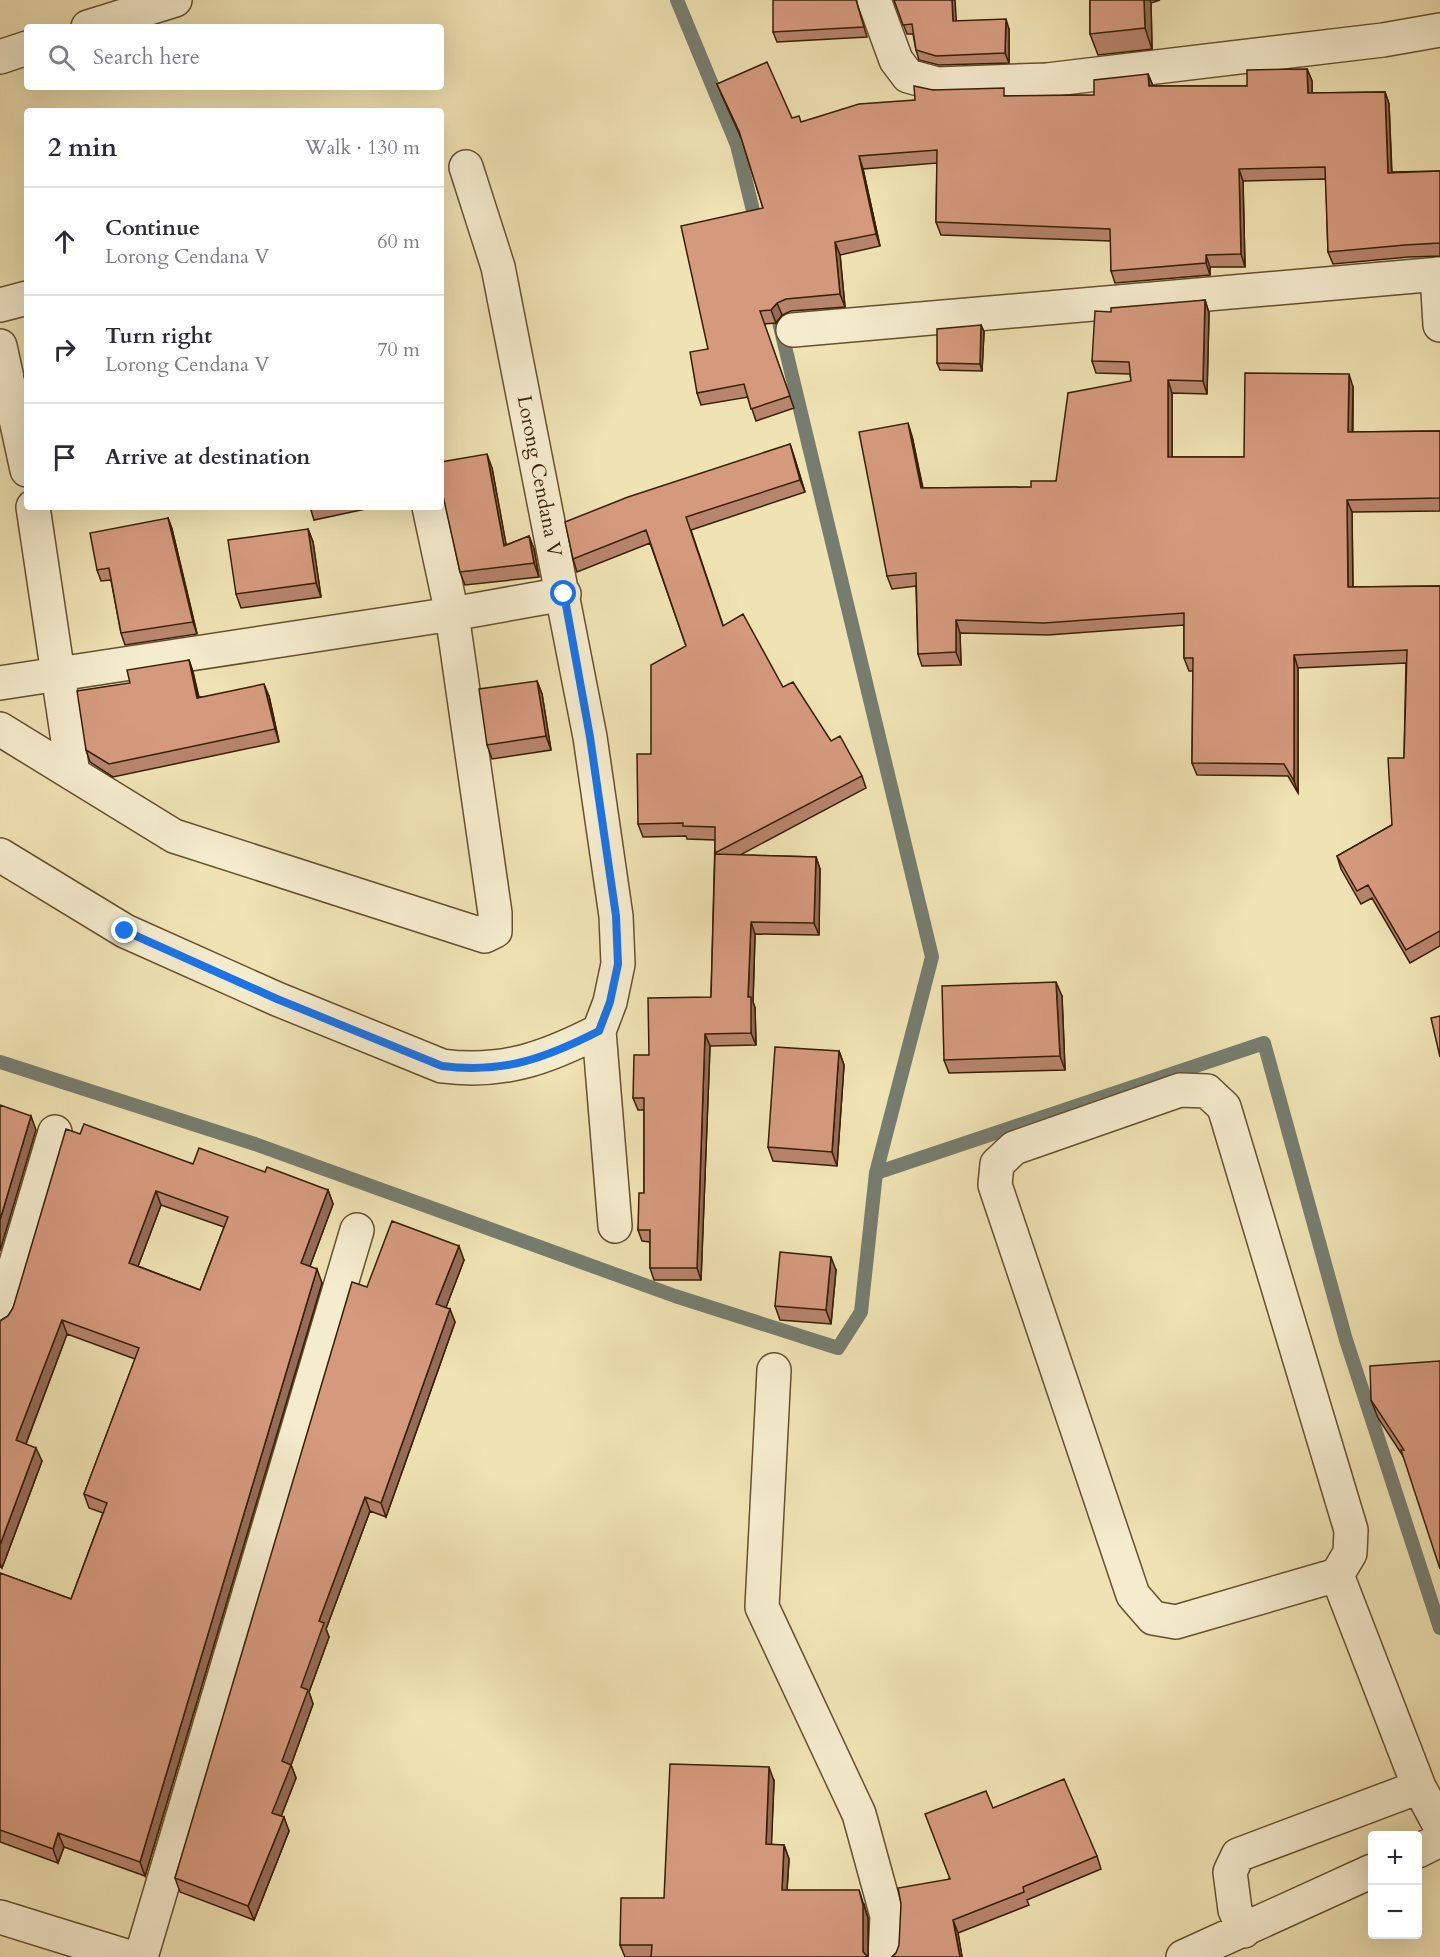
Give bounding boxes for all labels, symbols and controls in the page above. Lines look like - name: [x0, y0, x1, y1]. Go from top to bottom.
- search box: [24, 24, 444, 90]
- icon: search: [45, 41, 78, 74]
- text: Search here: [93, 42, 200, 72]
- text: 2 min: [48, 130, 117, 165]
- text: Walk · 130 m: [305, 134, 420, 161]
- text: Continue: [105, 213, 200, 243]
- icon: ahead: [48, 225, 81, 258]
- text: 60 m: [377, 228, 420, 255]
- text: Lorong Cendana V: [105, 243, 269, 270]
- text: Turn right: [105, 321, 212, 351]
- icon: right: [48, 333, 81, 366]
- text: 70 m: [377, 336, 420, 363]
- text: Lorong Cendana V: [105, 351, 269, 378]
- street label: Lorong Cendana V: [511, 393, 568, 559]
- icon: arrive: [48, 441, 81, 474]
- text: Arrive at destination: [105, 442, 310, 472]
- route start: [550, 580, 576, 606]
- route end: [111, 917, 137, 943]
- map controls: [1368, 1831, 1422, 1939]
- button: +: [1368, 1831, 1422, 1885]
- button: −: [1368, 1885, 1422, 1939]

